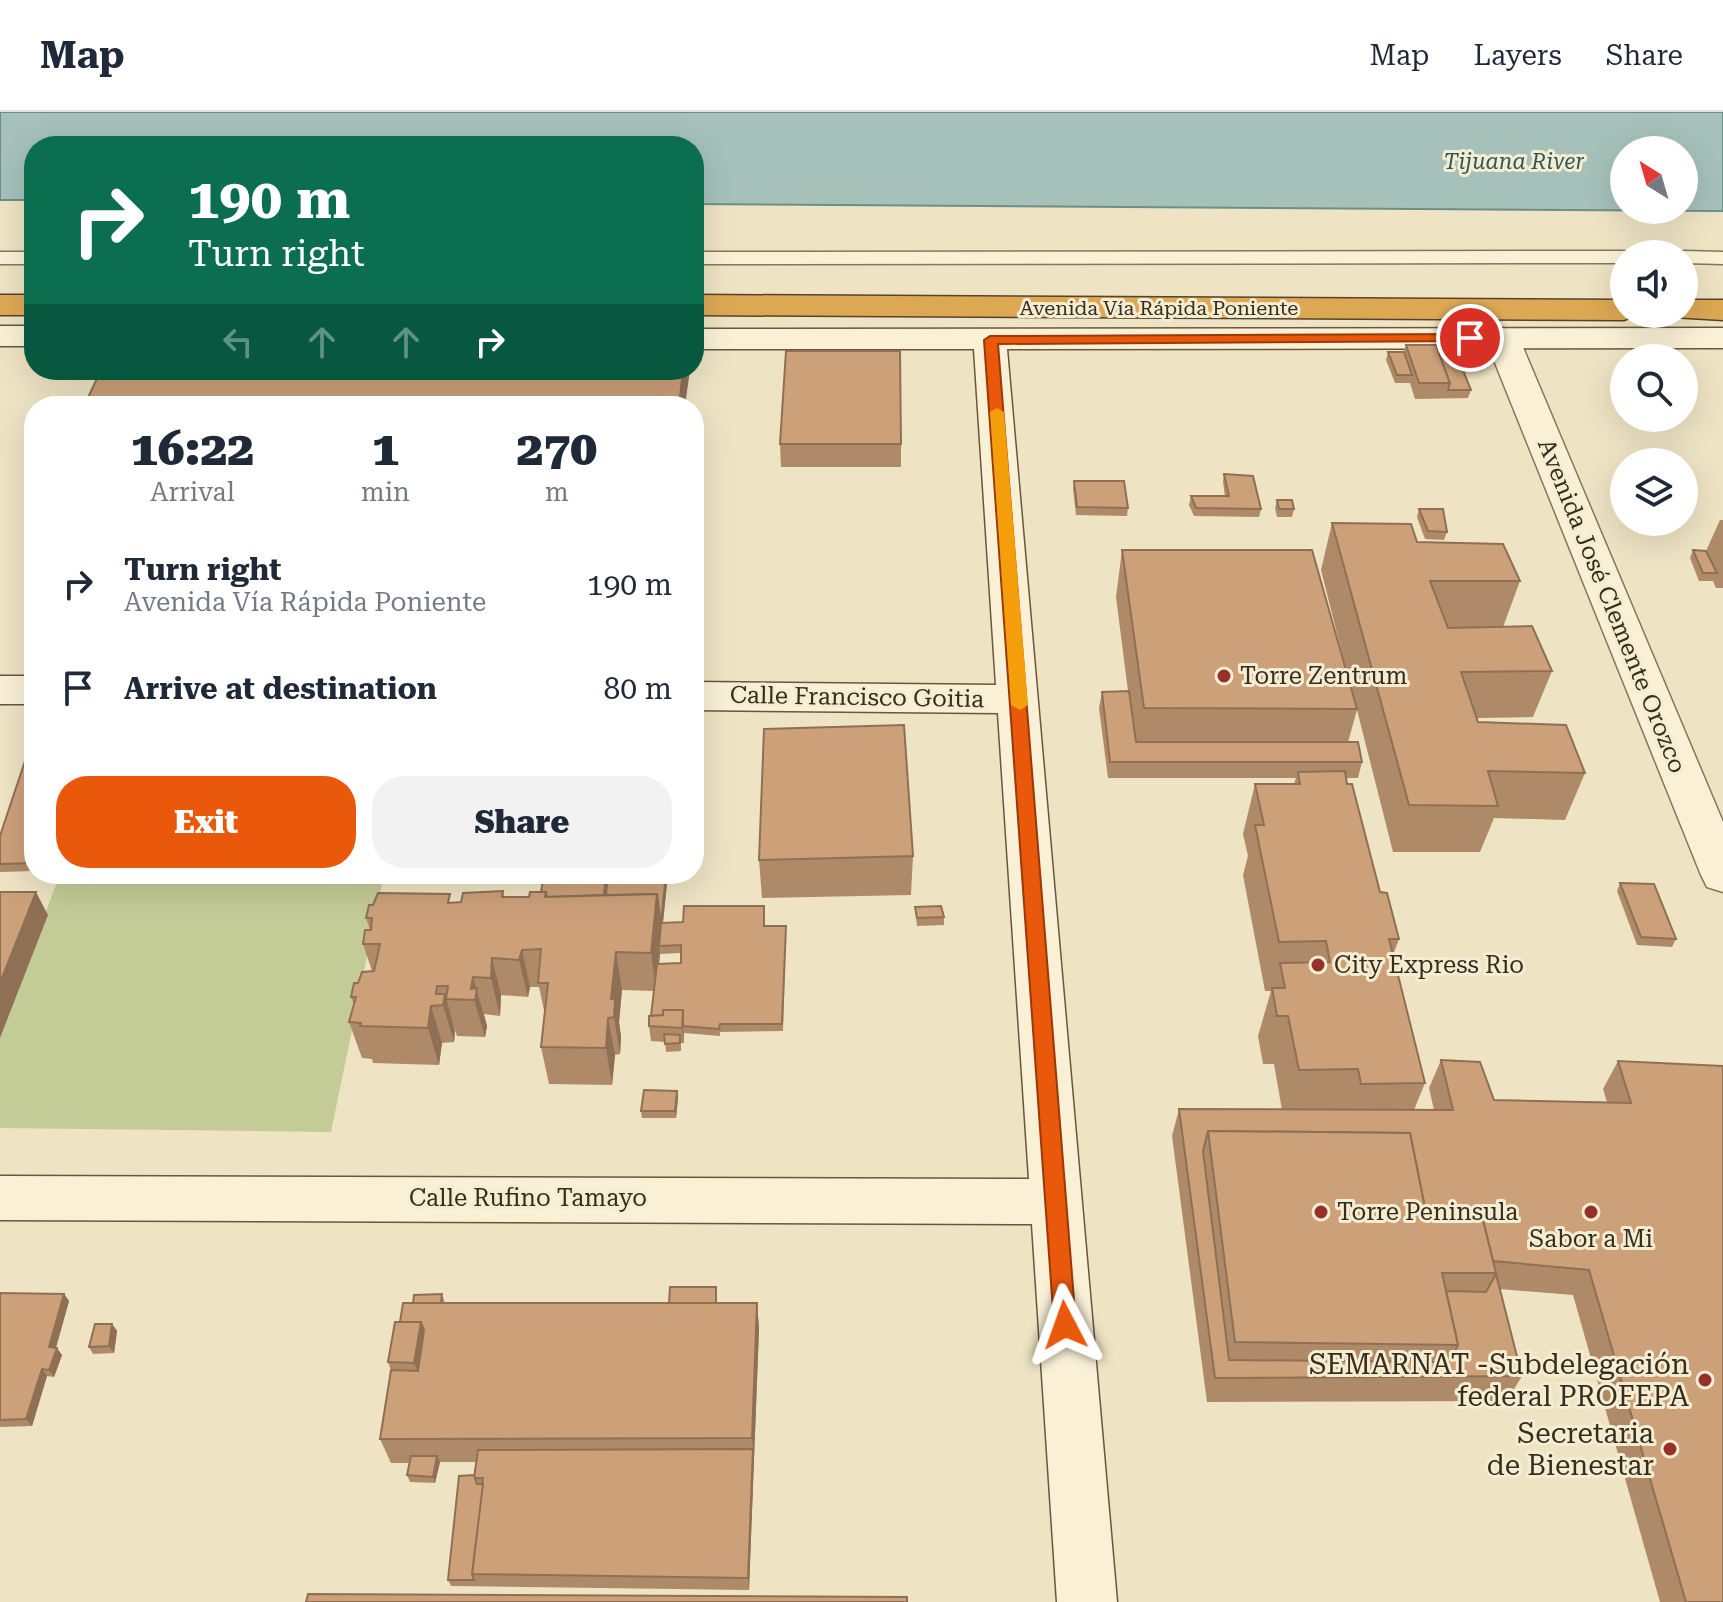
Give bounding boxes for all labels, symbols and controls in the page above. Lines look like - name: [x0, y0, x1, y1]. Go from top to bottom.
- text: Map: [40, 33, 125, 77]
- text: Map: [1370, 39, 1429, 72]
- text: Layers: [1473, 39, 1562, 72]
- text: Share: [1606, 39, 1683, 72]
- north arrow: [1610, 136, 1698, 224]
- map controls: [1610, 136, 1698, 536]
- water label: Tijuana River: [1443, 149, 1585, 174]
- text: 190 m: [188, 166, 350, 232]
- icon: right: [56, 168, 160, 272]
- text: Turn right: [188, 233, 365, 275]
- button: sound: [1610, 240, 1698, 328]
- street label: Avenida Vía Rápida Poniente: [1020, 296, 1298, 320]
- pin: [1436, 304, 1504, 372]
- icon: arrive: [1448, 316, 1492, 360]
- icon: left: [216, 320, 260, 364]
- icon: ahead: [300, 320, 344, 364]
- icon: ahead: [384, 320, 428, 364]
- icon: right: [468, 320, 512, 364]
- button: search: [1610, 344, 1698, 432]
- text: 16:22: [131, 421, 254, 477]
- text: 1: [372, 421, 399, 477]
- text: 270: [517, 421, 597, 477]
- street label: Avenida José Clemente Orozco: [1532, 435, 1692, 777]
- button: layers: [1610, 448, 1698, 536]
- text: Arrival: [150, 477, 235, 507]
- text: min: [361, 477, 410, 507]
- text: m: [545, 477, 569, 507]
- text: Turn right: [124, 552, 281, 587]
- icon: right: [56, 562, 100, 606]
- text: 190 m: [587, 567, 672, 602]
- text: Avenida Vía Rápida Poniente: [124, 587, 486, 617]
- place label: Torre Zentrum: [1240, 662, 1408, 690]
- icon: arrive: [56, 666, 100, 710]
- marker: Torre Zentrum: [1215, 667, 1233, 685]
- text: Arrive at destination: [124, 671, 437, 706]
- text: 80 m: [603, 671, 672, 706]
- street label: Calle Francisco Goitia: [730, 681, 984, 713]
- button: Exit: [56, 776, 356, 868]
- button: Share: [372, 776, 672, 868]
- place label: City Express Rio: [1334, 951, 1524, 979]
- marker: City Express Rio: [1309, 956, 1327, 974]
- street label: Calle Rufino Tamayo: [409, 1184, 647, 1212]
- place label: Torre Peninsula: [1337, 1198, 1518, 1226]
- marker: Torre Peninsula: [1312, 1203, 1330, 1221]
- marker: Sabor a Mi: [1582, 1203, 1600, 1221]
- place label: Sabor a Mi: [1529, 1225, 1653, 1253]
- position arrow: [1023, 1283, 1107, 1367]
- place label: SEMARNAT -Subdelegación federal PROFEPA: [1309, 1348, 1689, 1413]
- marker: SEMARNAT -Subdelegación federal PROFEPA: [1696, 1371, 1714, 1389]
- place label: Secretaria de Bienestar: [1487, 1417, 1654, 1482]
- marker: Secretaria de Bienestar: [1661, 1440, 1679, 1458]

